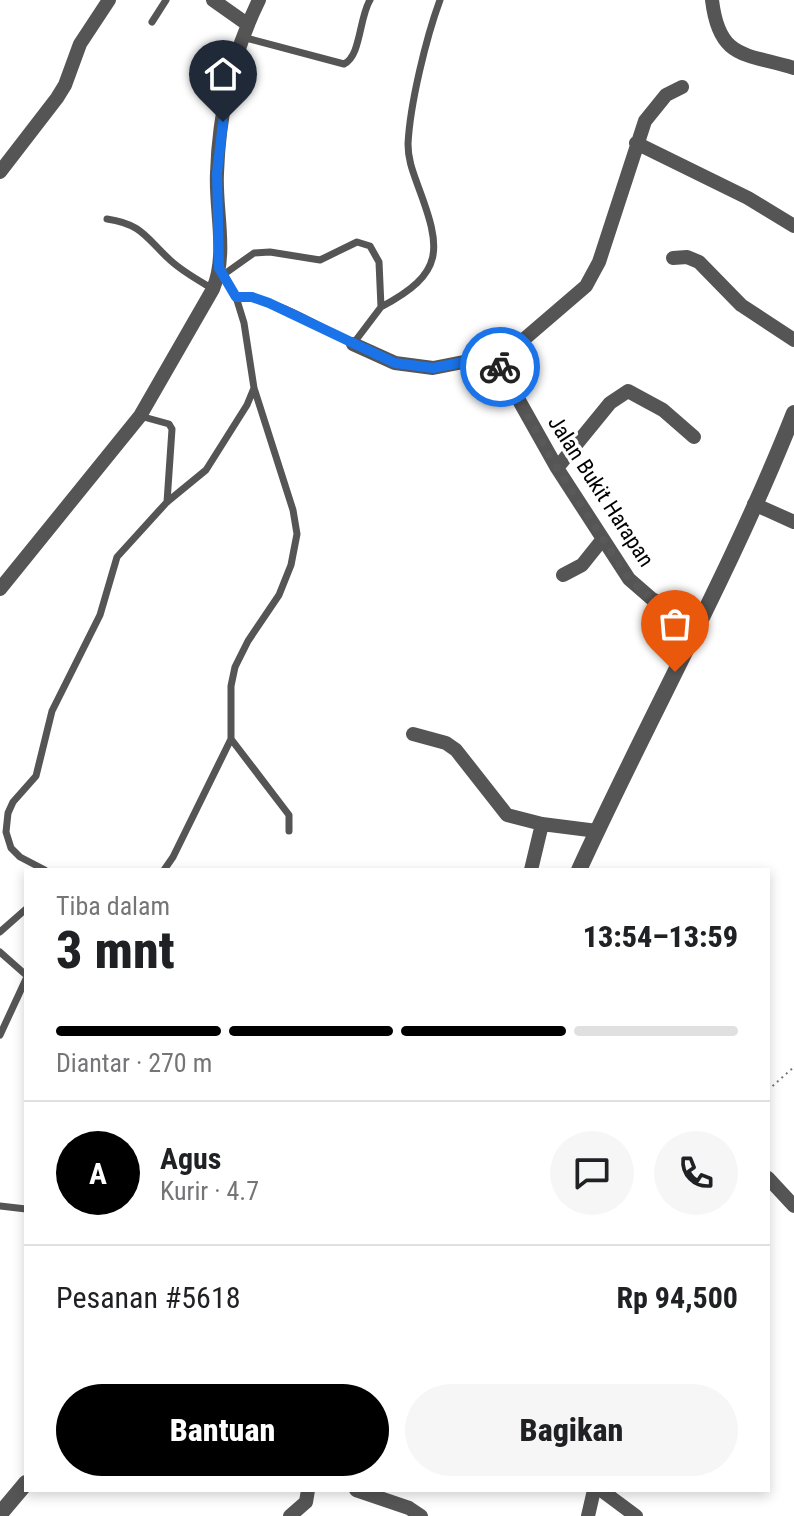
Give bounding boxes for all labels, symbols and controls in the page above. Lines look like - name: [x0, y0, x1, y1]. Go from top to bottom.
- pin: [189, 40, 257, 122]
- icon: home: [201, 52, 245, 96]
- courier: [460, 327, 540, 407]
- icon: bike: [478, 345, 522, 389]
- street label: Jalan Bukit Harapan: [543, 411, 659, 571]
- pin: [641, 590, 709, 672]
- icon: bag: [653, 602, 697, 646]
- text: Tiba dalam: [56, 891, 170, 921]
- text: 13:54–13:59: [583, 919, 738, 954]
- text: 3 mnt: [56, 920, 175, 981]
- text: Diantar · 270 m: [56, 1048, 212, 1078]
- button: chat: [550, 1131, 634, 1215]
- button: phone: [654, 1131, 738, 1215]
- text: Agus: [160, 1141, 221, 1176]
- text: A: [89, 1156, 107, 1191]
- text: Kurir · 4.7: [160, 1176, 259, 1206]
- text: Pesanan #5618: [56, 1280, 241, 1315]
- text: Rp 94,500: [616, 1280, 738, 1315]
- button: Bantuan: [56, 1384, 389, 1476]
- button: Bagikan: [405, 1384, 738, 1476]

